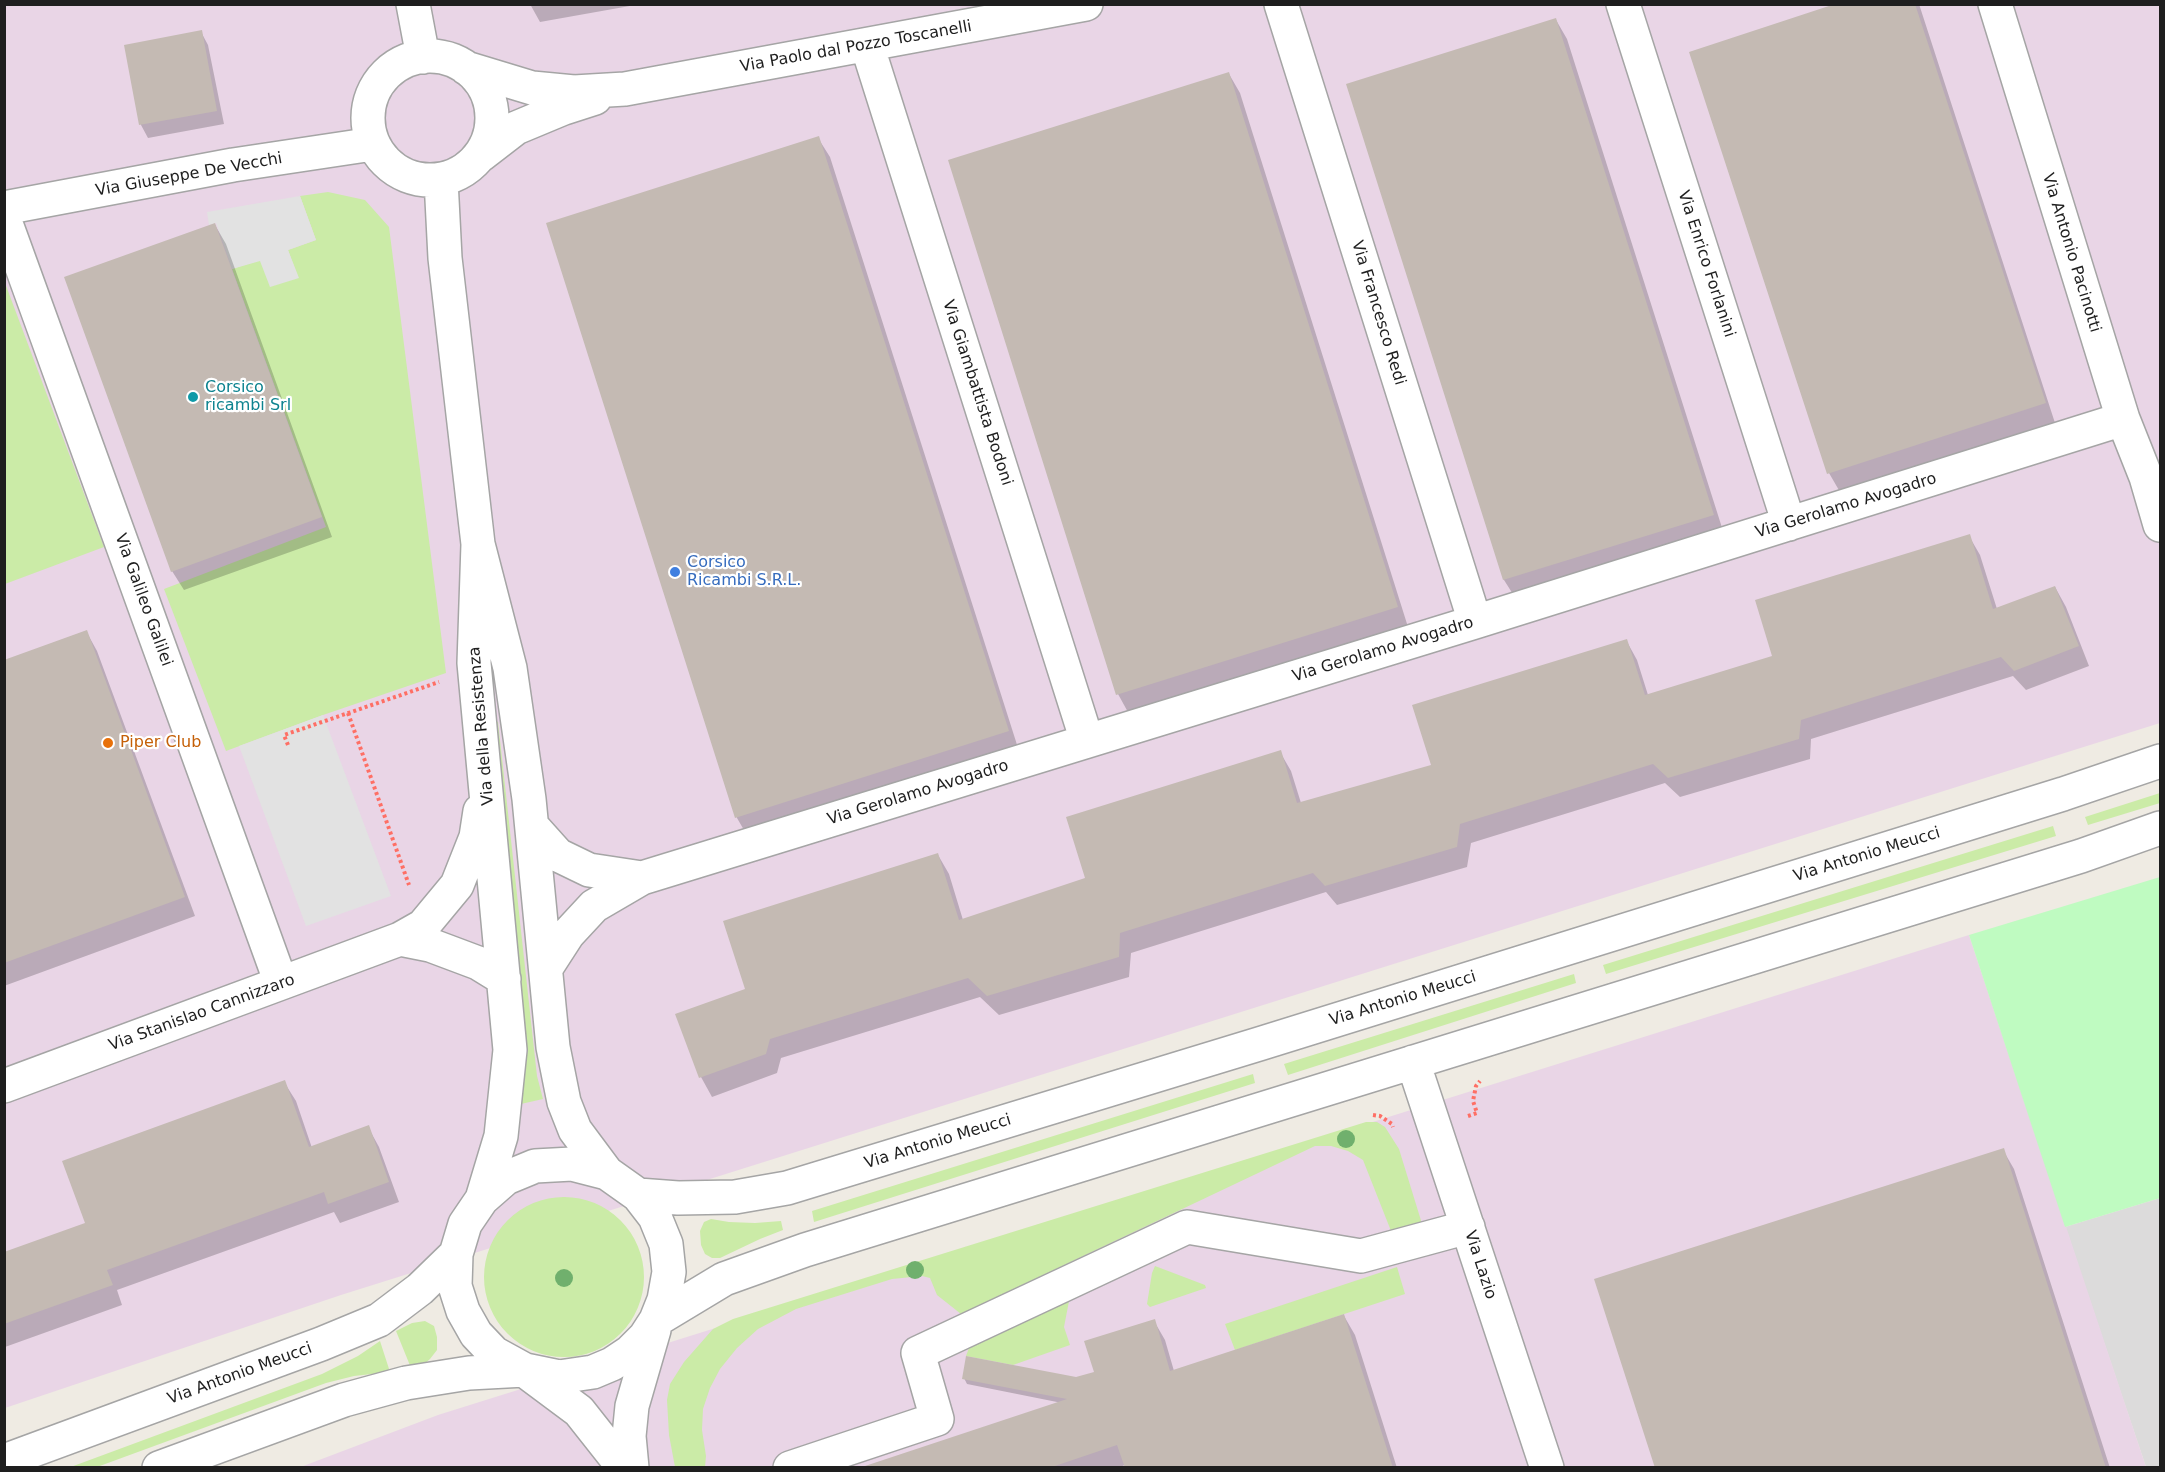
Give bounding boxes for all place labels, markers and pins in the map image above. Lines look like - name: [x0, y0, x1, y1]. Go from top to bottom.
- place label: Corsico ricambi Srl: [205, 378, 291, 416]
- marker: Corsico ricambi Srl: [186, 390, 200, 404]
- place label: Corsico Ricambi S.R.L.: [687, 553, 801, 591]
- marker: Corsico Ricambi S.R.L.: [668, 565, 682, 579]
- place label: Piper Club: [120, 733, 201, 753]
- marker: Piper Club: [101, 736, 115, 750]

